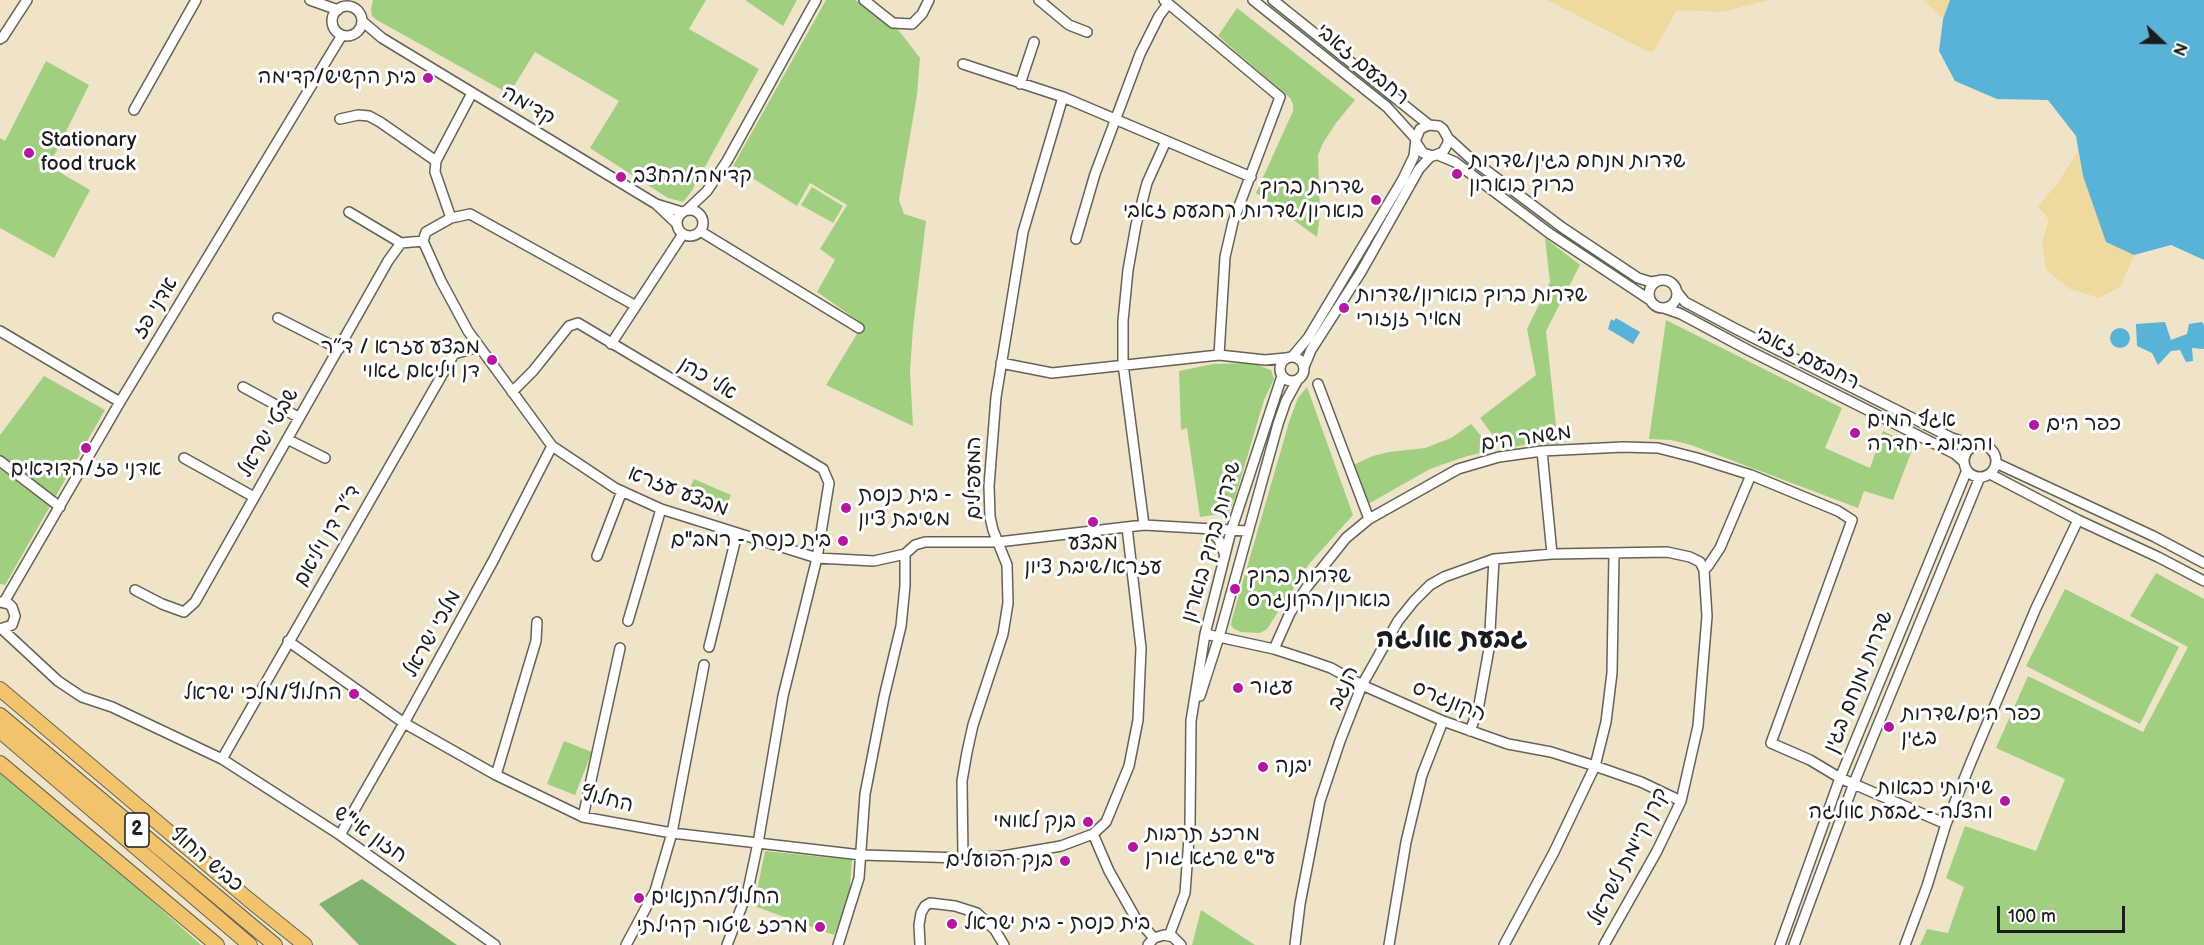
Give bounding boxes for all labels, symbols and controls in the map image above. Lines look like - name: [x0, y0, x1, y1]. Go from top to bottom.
- north arrow: [2132, 12, 2192, 72]
- street label: רחבעם זאבי: [1310, 19, 1414, 111]
- text: N: [2168, 40, 2190, 58]
- place label: בית הקשיש/קדימה: [258, 65, 416, 91]
- marker: בית הקשיש/קדימה: [421, 71, 435, 85]
- street label: קדימה: [497, 80, 559, 132]
- place label: Stationary food truck: [41, 128, 137, 178]
- marker: Stationary food truck: [22, 146, 36, 160]
- place label: שדרות מנחם בגין/שדרות ברוך בוארון: [1469, 149, 1686, 199]
- place label: קדימה/החצב: [633, 164, 752, 190]
- marker: שדרות מנחם בגין/שדרות ברוך בוארון: [1450, 167, 1464, 181]
- marker: קדימה/החצב: [614, 170, 628, 184]
- place label: שדרות ברוך בוארון/שדרות רחבעם זאבי: [1123, 175, 1364, 225]
- marker: שדרות ברוך בוארון/שדרות רחבעם זאבי: [1369, 193, 1383, 207]
- street label: אדני פז: [128, 273, 184, 343]
- place label: שדרות ברוך בוארון/שדרות מאיר זנזורי: [1356, 283, 1588, 333]
- marker: שדרות ברוך בוארון/שדרות מאיר זנזורי: [1337, 301, 1351, 315]
- street label: רחבעם זאבי: [1751, 322, 1863, 396]
- place label: מבצע עזרא / ד״ר דן ויליאם גאוי: [321, 335, 480, 385]
- street label: אלי כהן: [673, 352, 741, 406]
- marker: מבצע עזרא / ד״ר דן ויליאם גאוי: [485, 353, 499, 367]
- street label: שבטי ישראל: [233, 384, 305, 482]
- place label: אגף המים והביוב - חדרה: [1867, 408, 1993, 458]
- place label: כפר הים: [2046, 412, 2121, 438]
- marker: כפר הים: [2027, 418, 2041, 432]
- street label: משמר הים: [1479, 420, 1573, 458]
- marker: אגף המים והביוב - חדרה: [1848, 426, 1862, 440]
- street label: המעפילים: [962, 436, 988, 520]
- marker: אדני פז/הדודאים: [79, 441, 93, 455]
- place label: אדני פז/הדודאים: [10, 457, 162, 483]
- street label: שדרות ברוך בוארון: [1177, 459, 1247, 625]
- street label: מבצע עזרא: [624, 461, 732, 523]
- street label: ד״ר דן ויליאם: [289, 481, 367, 591]
- place label: בית כנסת - משיבת ציון: [858, 483, 952, 533]
- marker: בית כנסת - משיבת ציון: [839, 501, 853, 515]
- marker: מבצע עזרא/שיבת ציון: [1086, 515, 1100, 529]
- place label: בית כנסת - רמב"ם: [671, 528, 831, 554]
- place label: מבצע עזרא/שיבת ציון: [1024, 531, 1162, 581]
- marker: בית כנסת - רמב"ם: [836, 534, 850, 548]
- place label: שדרות ברוך בוארון/הקונגרס: [1247, 564, 1391, 614]
- marker: שדרות ברוך בוארון/הקונגרס: [1228, 582, 1242, 596]
- street label: מלכי ישראל: [399, 586, 467, 682]
- street label: שדרות מנחם בגין: [1819, 607, 1899, 757]
- district label: גבעת אולגה: [1376, 624, 1528, 656]
- street label: הנגב: [1323, 662, 1365, 714]
- place label: עגור: [1250, 675, 1293, 701]
- street label: הקונגרס: [1408, 676, 1490, 728]
- place label: החלוץ/מלכי ישראל: [183, 681, 342, 707]
- marker: עגור: [1231, 681, 1245, 695]
- marker: החלוץ/מלכי ישראל: [347, 687, 361, 701]
- place label: כפר הים/שדרות בגין: [1901, 702, 2041, 752]
- marker: כפר הים/שדרות בגין: [1882, 720, 1896, 734]
- place label: יבנה: [1275, 754, 1312, 780]
- marker: יבנה: [1256, 760, 1270, 774]
- place label: שירותי כבאות והצלה - גבעת אולגה: [1809, 776, 1993, 826]
- street label: החלוץ: [578, 781, 636, 819]
- street label: קרן קיימת לישראל: [1583, 784, 1675, 930]
- marker: שירותי כבאות והצלה - גבעת אולגה: [1998, 794, 2012, 808]
- street label: חזון אי"ש: [329, 801, 411, 869]
- place label: בנק לאומי: [993, 809, 1076, 835]
- road number: 2: [125, 813, 149, 847]
- marker: בנק לאומי: [1081, 815, 1095, 829]
- street label: כביש החוף: [164, 822, 248, 898]
- place label: מרכז תרבות ע"ש שרגא גורן: [1145, 822, 1275, 872]
- marker: מרכז תרבות ע"ש שרגא גורן: [1126, 840, 1140, 854]
- place label: בנק הפועלים: [945, 848, 1053, 874]
- marker: בנק הפועלים: [1058, 854, 1072, 868]
- place label: החלוץ/התנאים: [651, 885, 780, 911]
- marker: החלוץ/התנאים: [632, 891, 646, 905]
- scale bar: [2000, 894, 2128, 932]
- text: 100 m: [2008, 906, 2056, 927]
- place label: בית כנסת - בית ישראל: [964, 911, 1150, 937]
- place label: מרכז שיטור קהילתי: [637, 914, 808, 940]
- marker: בית כנסת - בית ישראל: [945, 917, 959, 931]
- marker: מרכז שיטור קהילתי: [813, 920, 827, 934]

